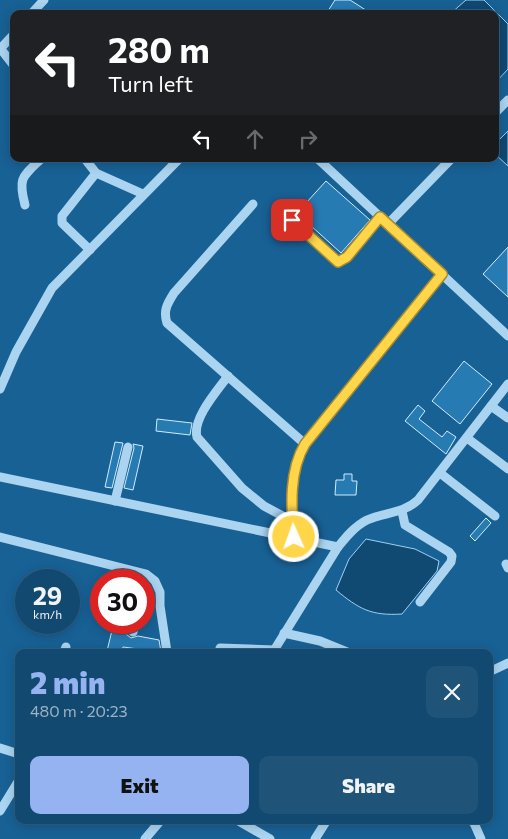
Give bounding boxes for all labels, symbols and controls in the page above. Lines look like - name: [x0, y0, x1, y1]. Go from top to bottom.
- text: 280 m: [108, 27, 210, 70]
- icon: left: [25, 30, 90, 95]
- text: Turn left: [108, 70, 193, 97]
- icon: left: [188, 125, 216, 153]
- icon: ahead: [241, 125, 269, 153]
- icon: right: [294, 125, 322, 153]
- pin: [271, 199, 313, 241]
- icon: arrive: [278, 206, 306, 234]
- position arrow: [267, 510, 319, 562]
- speed limit sign: 30: [90, 569, 155, 634]
- text: 29: [33, 580, 62, 610]
- text: km/h: [33, 607, 62, 621]
- text: 2 min: [30, 663, 105, 700]
- button: close: [426, 666, 478, 718]
- text: 480 m · 20:23: [30, 701, 128, 720]
- button: Exit: [30, 756, 249, 814]
- button: Share: [259, 756, 478, 814]

